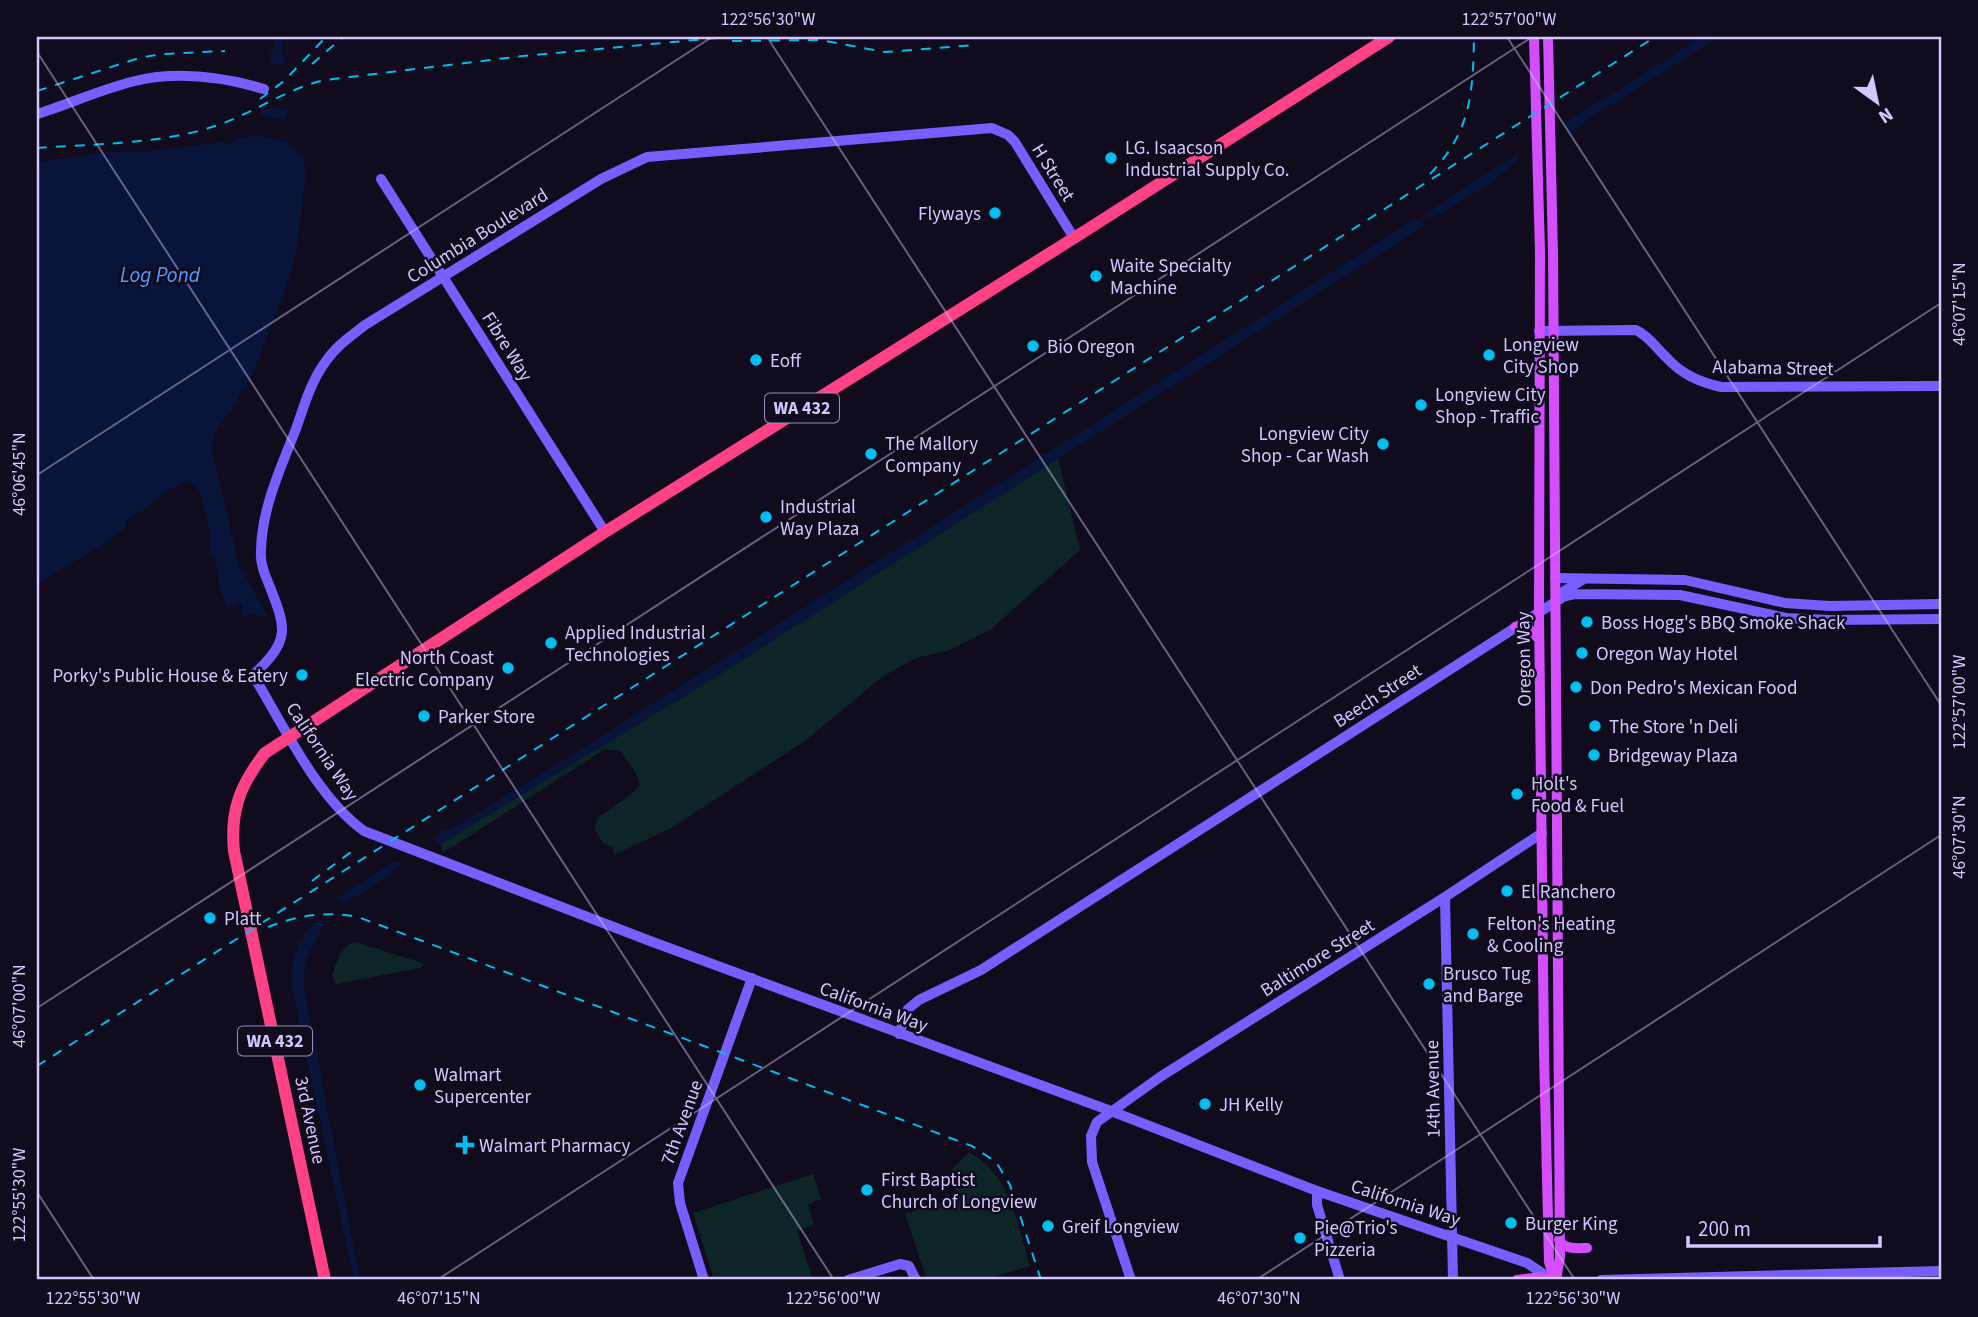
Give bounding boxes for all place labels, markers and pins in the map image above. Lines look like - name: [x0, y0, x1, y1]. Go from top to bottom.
- place label: LG. Isaacson Industrial Supply Co.: [1125, 135, 1290, 184]
- marker: LG. Isaacson Industrial Supply Co.: [1103, 150, 1119, 166]
- place label: Flyways: [918, 201, 981, 228]
- marker: Flyways: [987, 205, 1003, 221]
- place label: Waite Specialty Machine: [1110, 253, 1232, 302]
- marker: Waite Specialty Machine: [1088, 268, 1104, 284]
- place label: Longview City Shop: [1503, 332, 1579, 381]
- place label: Bio Oregon: [1047, 334, 1135, 361]
- marker: Bio Oregon: [1025, 338, 1041, 354]
- marker: Longview City Shop: [1481, 347, 1497, 363]
- place label: Eoff: [770, 348, 802, 375]
- marker: Eoff: [748, 352, 764, 368]
- place label: Longview City Shop - Traffic: [1435, 382, 1546, 431]
- marker: Longview City Shop - Traffic: [1413, 397, 1429, 413]
- place label: Longview City Shop - Car Wash: [1241, 421, 1369, 470]
- place label: The Mallory Company: [885, 431, 978, 480]
- marker: Longview City Shop - Car Wash: [1375, 436, 1391, 452]
- marker: The Mallory Company: [863, 446, 879, 462]
- place label: Industrial Way Plaza: [780, 494, 859, 543]
- marker: Industrial Way Plaza: [758, 509, 774, 525]
- place label: Boss Hogg's BBQ Smoke Shack: [1601, 610, 1846, 637]
- marker: Boss Hogg's BBQ Smoke Shack: [1579, 614, 1595, 630]
- place label: Applied Industrial Technologies: [565, 620, 706, 669]
- marker: Applied Industrial Technologies: [543, 635, 559, 651]
- place label: Oregon Way Hotel: [1596, 641, 1738, 668]
- place label: North Coast Electric Company: [355, 645, 495, 694]
- marker: Oregon Way Hotel: [1574, 645, 1590, 661]
- marker: North Coast Electric Company: [500, 660, 516, 676]
- place label: Porky's Public House & Eatery: [52, 663, 288, 690]
- marker: Porky's Public House & Eatery: [294, 667, 310, 683]
- place label: Don Pedro's Mexican Food: [1590, 675, 1797, 702]
- marker: Don Pedro's Mexican Food: [1568, 679, 1584, 695]
- place label: Parker Store: [438, 704, 535, 731]
- marker: Parker Store: [416, 708, 432, 724]
- place label: The Store 'n Deli: [1609, 714, 1738, 741]
- marker: The Store 'n Deli: [1587, 718, 1603, 734]
- place label: Bridgeway Plaza: [1608, 743, 1738, 770]
- marker: Bridgeway Plaza: [1586, 747, 1602, 763]
- place label: Holt's Food & Fuel: [1531, 771, 1624, 820]
- marker: Holt's Food & Fuel: [1509, 786, 1525, 802]
- place label: El Ranchero: [1521, 879, 1616, 906]
- marker: El Ranchero: [1499, 883, 1515, 899]
- place label: Platt: [224, 906, 262, 933]
- marker: Platt: [202, 910, 218, 926]
- place label: Felton's Heating & Cooling: [1487, 911, 1616, 960]
- marker: Felton's Heating & Cooling: [1465, 926, 1481, 942]
- place label: Brusco Tug and Barge: [1443, 961, 1531, 1010]
- marker: Brusco Tug and Barge: [1421, 976, 1437, 992]
- place label: Walmart Supercenter: [434, 1062, 532, 1111]
- marker: Walmart Supercenter: [412, 1077, 428, 1093]
- place label: JH Kelly: [1219, 1092, 1283, 1119]
- marker: JH Kelly: [1197, 1096, 1213, 1112]
- place label: Walmart Pharmacy: [479, 1133, 631, 1160]
- marker: Walmart Pharmacy: [457, 1137, 473, 1153]
- place label: First Baptist Church of Longview: [881, 1167, 1038, 1216]
- marker: First Baptist Church of Longview: [859, 1182, 875, 1198]
- place label: Burger King: [1525, 1211, 1618, 1238]
- place label: Greif Longview: [1062, 1214, 1180, 1241]
- place label: Pie@Trio's Pizzeria: [1314, 1215, 1398, 1264]
- marker: Burger King: [1503, 1215, 1519, 1231]
- marker: Greif Longview: [1040, 1218, 1056, 1234]
- marker: Pie@Trio's Pizzeria: [1292, 1230, 1308, 1246]

